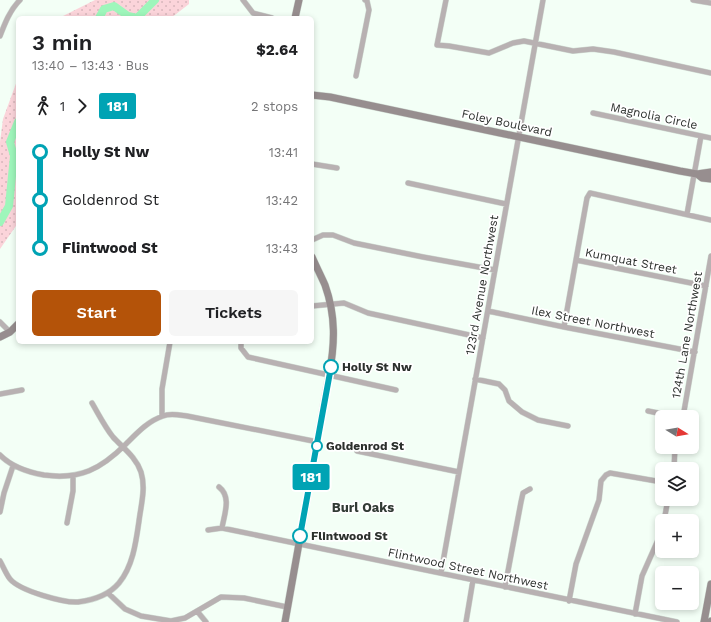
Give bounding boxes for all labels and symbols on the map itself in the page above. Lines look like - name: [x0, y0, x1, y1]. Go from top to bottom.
- street label: Magnolia Circle: [609, 100, 699, 132]
- street label: Foley Boulevard: [460, 107, 554, 139]
- street label: 123rd Avenue Northwest: [463, 214, 501, 356]
- street label: Kumquat Street: [584, 245, 678, 277]
- street label: 124th Lane Northwest: [669, 270, 705, 400]
- street label: Ilex Street Northwest: [530, 303, 656, 341]
- marker: Holly St Nw: [323, 359, 339, 375]
- place label: Holly St Nw: [342, 360, 412, 374]
- north arrow: [655, 410, 699, 454]
- place label: Goldenrod St: [326, 439, 405, 453]
- marker: Goldenrod St: [311, 440, 323, 452]
- line badge: 181: [288, 464, 334, 490]
- district label: Burl Oaks: [332, 500, 394, 515]
- marker: Flintwood St: [292, 528, 308, 544]
- place label: Flintwood St: [311, 529, 388, 543]
- street label: Flintwood Street Northwest: [387, 545, 549, 593]

